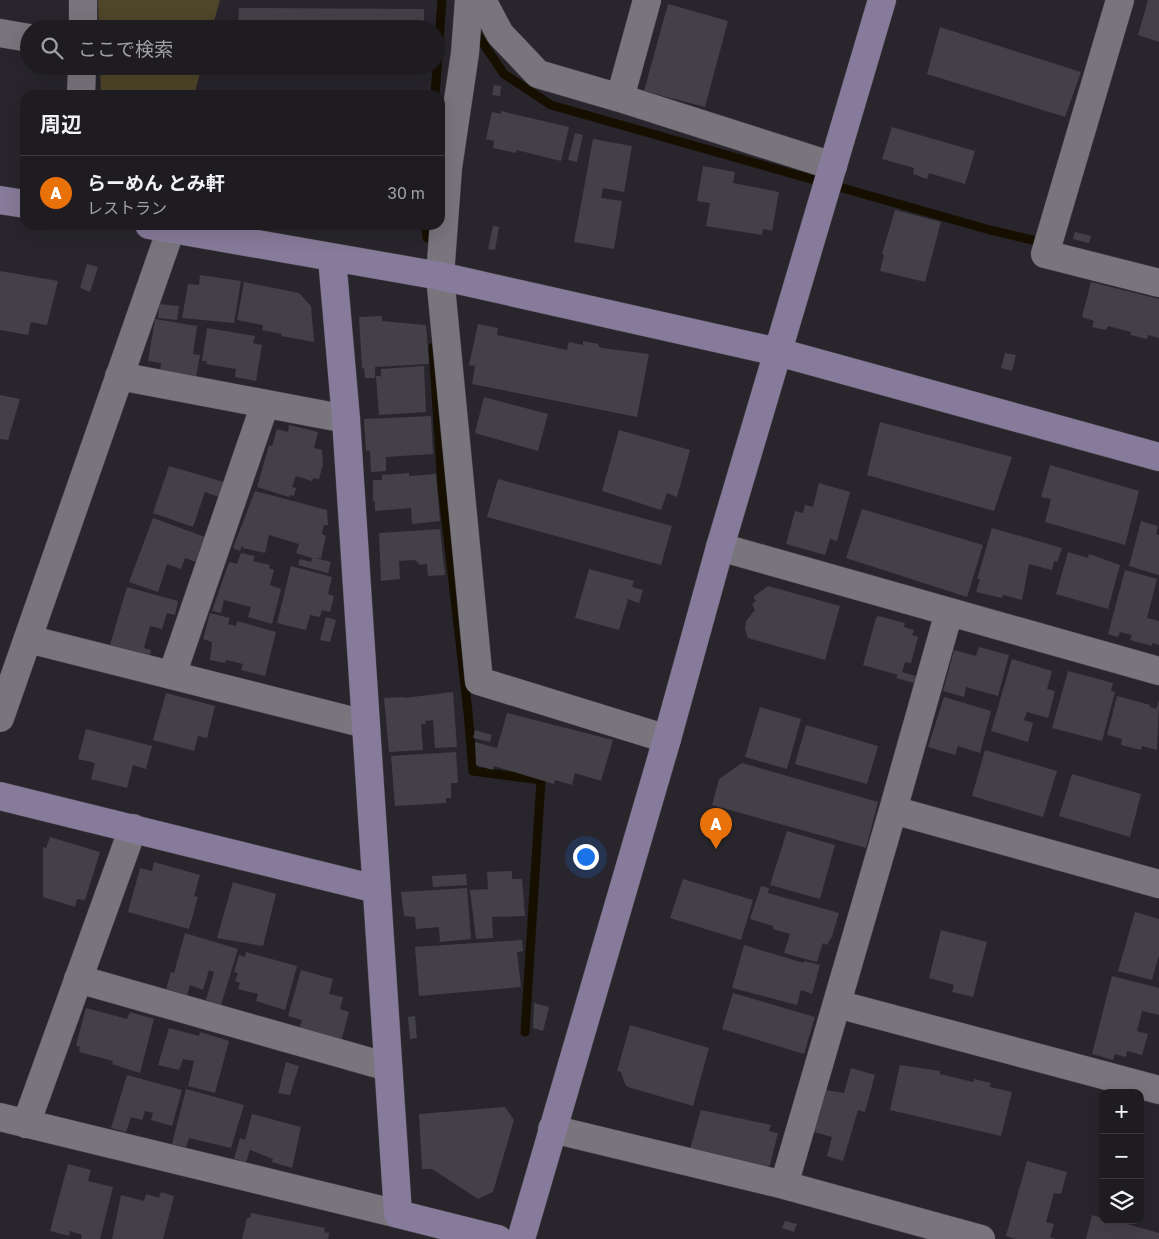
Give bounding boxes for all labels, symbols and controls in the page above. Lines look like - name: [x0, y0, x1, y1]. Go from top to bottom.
- search box: [20, 20, 445, 75]
- icon: search: [38, 34, 66, 62]
- text: ここで検索: [78, 37, 173, 60]
- text: 周辺: [40, 111, 82, 137]
- text: らーめん とみ軒: [87, 171, 225, 194]
- text: A: [50, 183, 62, 203]
- text: 30 m: [388, 183, 425, 203]
- text: レストラン: [87, 198, 167, 218]
- pin: A: [700, 808, 732, 849]
- your location: [573, 844, 599, 870]
- map controls: [1099, 1089, 1144, 1224]
- button: +: [1099, 1089, 1144, 1134]
- button: −: [1099, 1134, 1144, 1179]
- button: layers: [1099, 1179, 1144, 1224]

